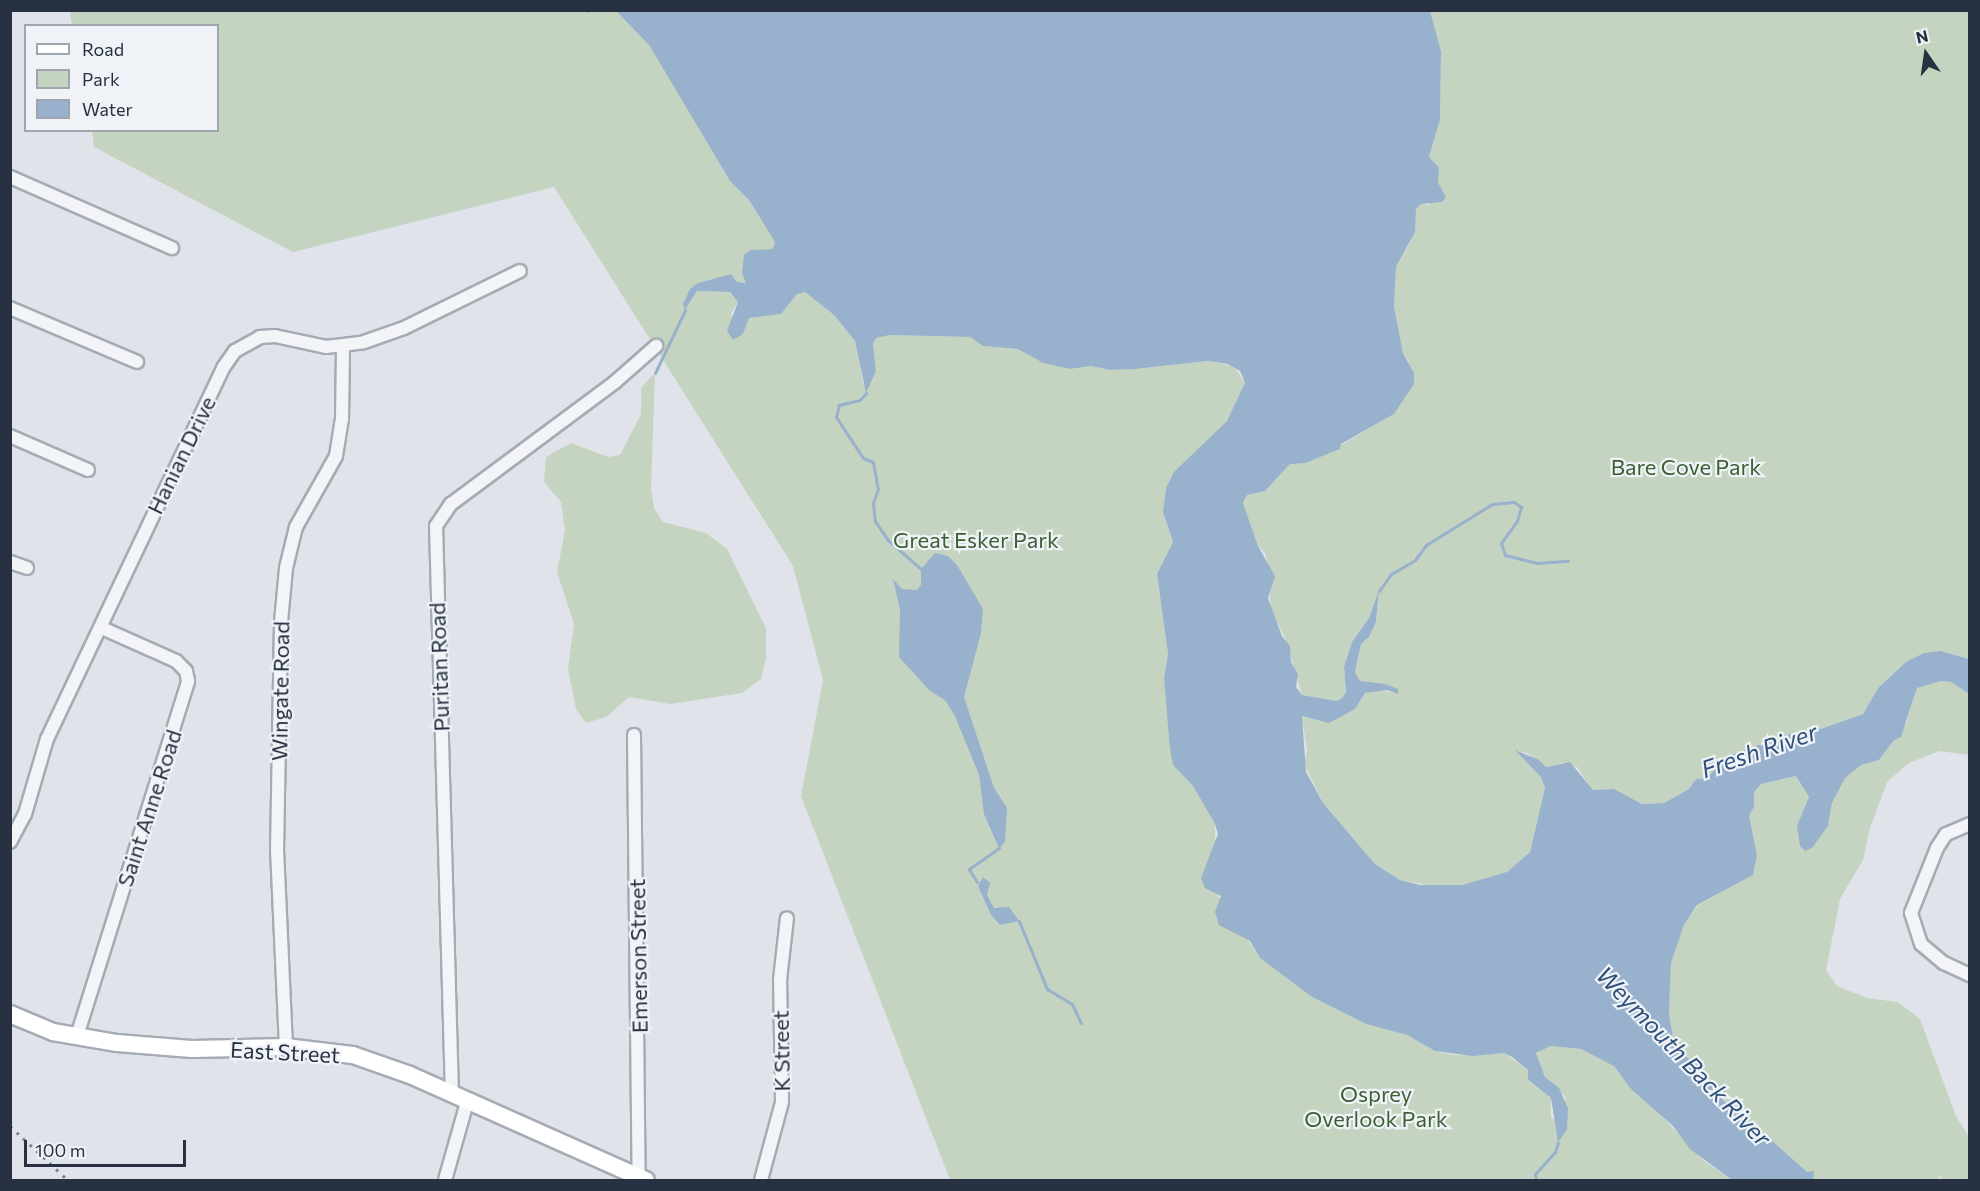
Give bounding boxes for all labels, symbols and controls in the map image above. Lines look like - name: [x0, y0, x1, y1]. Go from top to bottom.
- legend: [24, 24, 219, 132]
- north arrow: [1896, 24, 1956, 84]
- text: N: [1914, 25, 1930, 47]
- text: Road: [82, 38, 124, 60]
- text: Park: [82, 68, 120, 90]
- text: Water: [82, 98, 133, 120]
- street label: Hanian Drive: [141, 392, 221, 518]
- park label: Bare Cove Park: [1611, 454, 1761, 480]
- park label: Great Esker Park: [893, 527, 1059, 553]
- street label: Puritan Road: [424, 602, 454, 732]
- street label: Wingate Road: [266, 621, 294, 761]
- water label: Fresh River: [1697, 717, 1821, 783]
- street label: Saint Anne Road: [111, 726, 187, 890]
- street label: Emerson Street: [623, 879, 653, 1033]
- water label: Weymouth Back River: [1591, 960, 1777, 1152]
- street label: K Street: [767, 1010, 795, 1092]
- street label: East Street: [229, 1036, 341, 1068]
- park label: Osprey Overlook Park: [1304, 1080, 1448, 1132]
- scale bar: [27, 1128, 189, 1166]
- text: 100 m: [35, 1139, 85, 1161]

